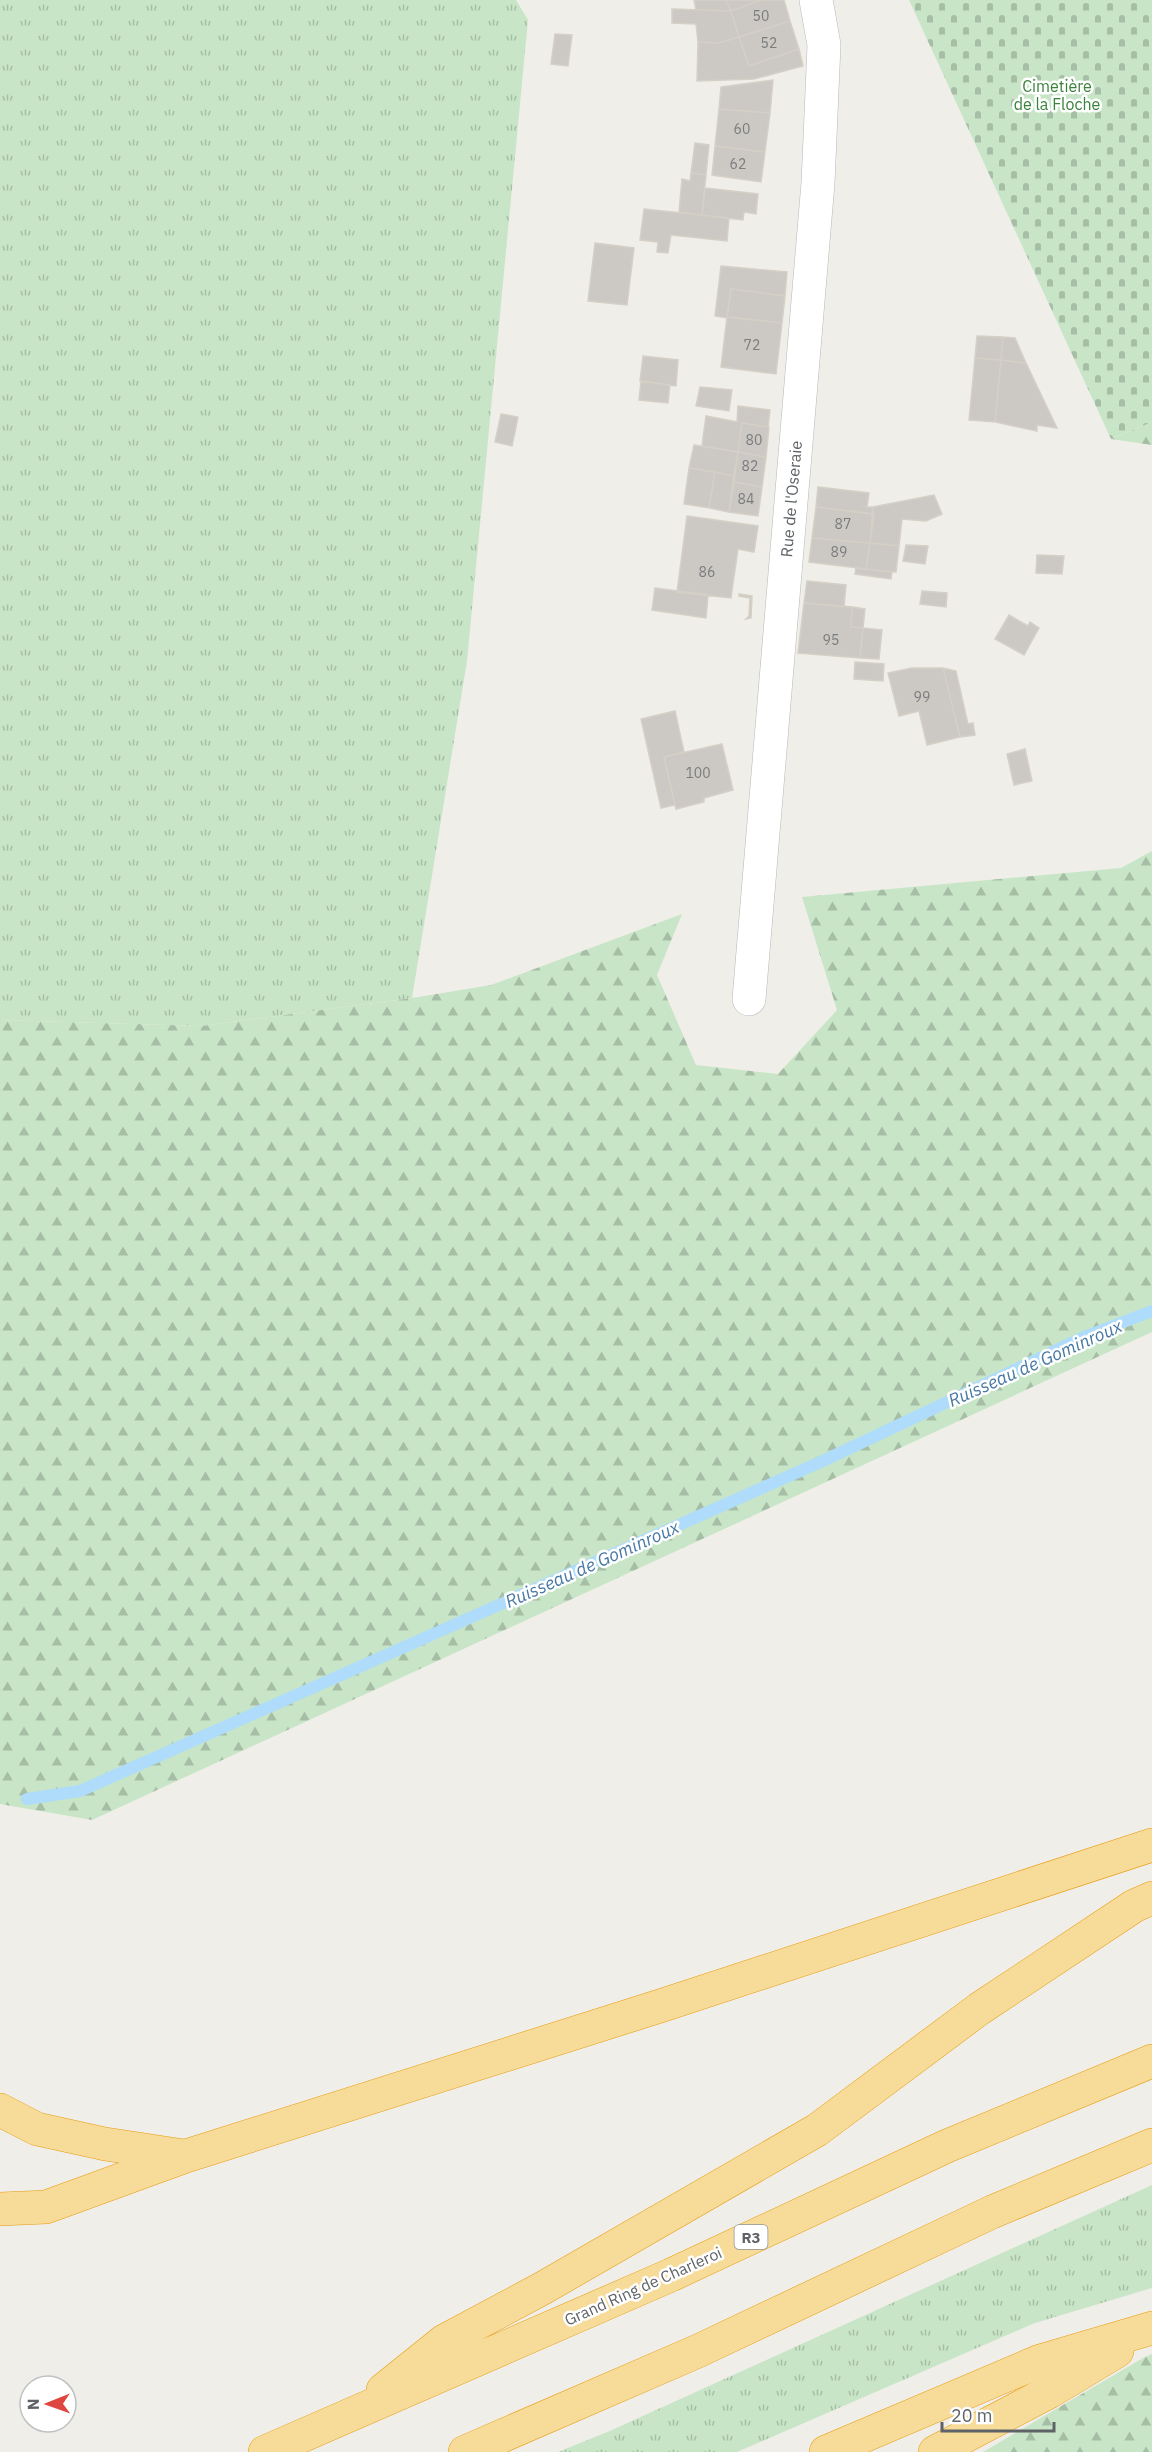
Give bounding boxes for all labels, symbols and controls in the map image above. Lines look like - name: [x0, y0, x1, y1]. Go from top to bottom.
- house number: 50: [753, 7, 769, 25]
- house number: 52: [761, 34, 777, 52]
- park label: Cimetière de la Floche: [1014, 76, 1101, 114]
- house number: 60: [734, 120, 750, 138]
- house number: 62: [730, 155, 746, 173]
- house number: 72: [744, 336, 760, 354]
- house number: 80: [746, 431, 762, 449]
- street label: Rue de l'Oseraie: [776, 440, 806, 558]
- house number: 82: [742, 457, 758, 475]
- house number: 84: [738, 490, 754, 508]
- house number: 87: [835, 515, 851, 533]
- house number: 89: [831, 543, 847, 561]
- house number: 86: [699, 563, 715, 581]
- house number: 95: [823, 631, 839, 649]
- house number: 99: [914, 688, 930, 706]
- house number: 100: [685, 764, 711, 782]
- water label: Ruisseau de Gominroux: [944, 1314, 1127, 1412]
- water label: Ruisseau de Gominroux: [501, 1515, 684, 1613]
- road number: R3: [734, 2225, 768, 2249]
- street label: Grand Ring de Charleroi: [561, 2242, 725, 2330]
- north arrow: [18, 2374, 78, 2434]
- scale bar: [942, 2395, 1054, 2433]
- text: N: [23, 2398, 43, 2410]
- text: 20 m: [951, 2404, 993, 2427]

